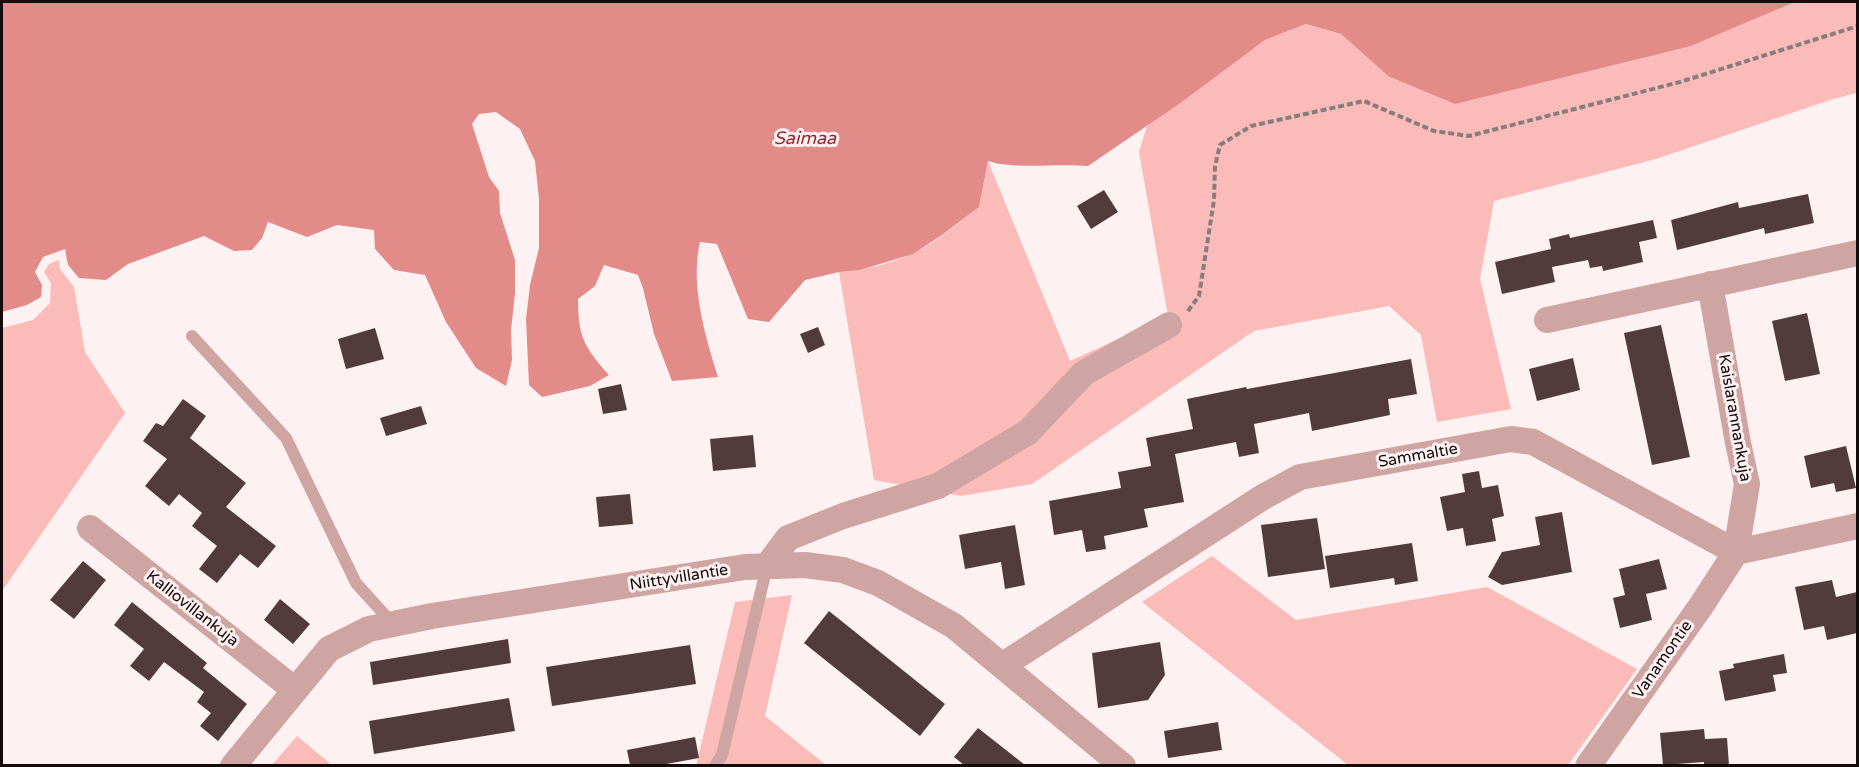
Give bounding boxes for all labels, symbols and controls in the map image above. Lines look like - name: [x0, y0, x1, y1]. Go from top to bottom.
- water label: Saimaa: [774, 128, 836, 150]
- street label: Kaislarannankuja: [1713, 353, 1755, 483]
- street label: Sammaltie: [1377, 440, 1459, 472]
- street label: Niittyvillantie: [628, 561, 730, 595]
- street label: Kalliovillankuja: [142, 567, 242, 651]
- street label: Vanamontie: [1629, 617, 1697, 703]

